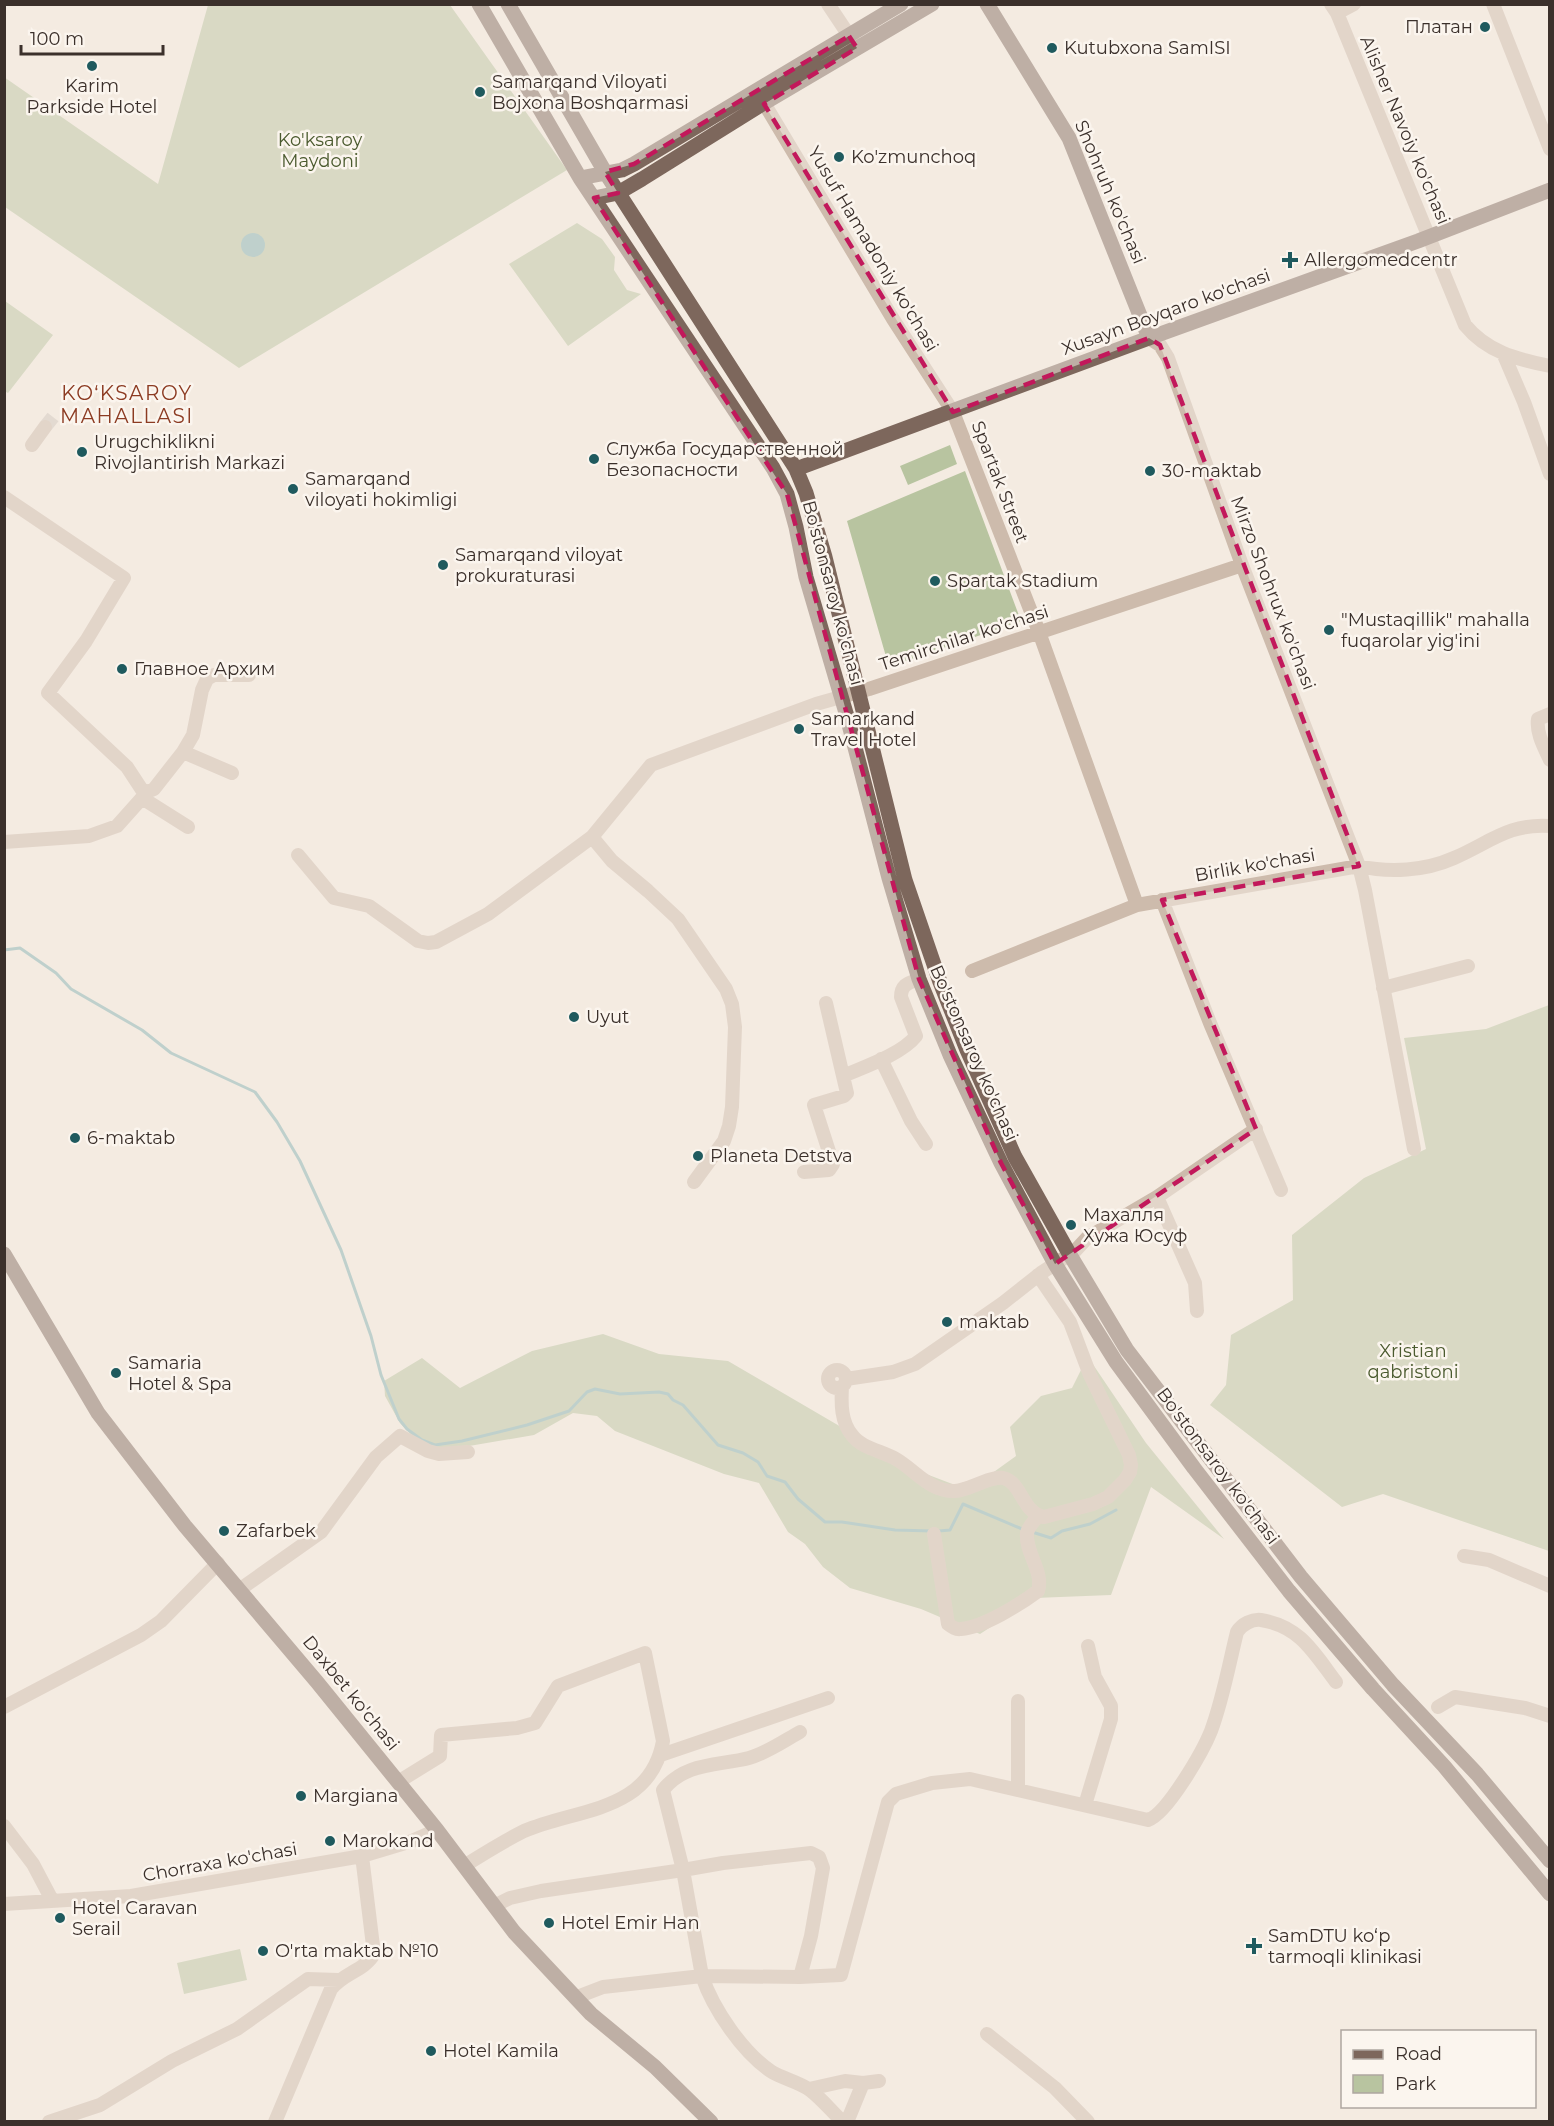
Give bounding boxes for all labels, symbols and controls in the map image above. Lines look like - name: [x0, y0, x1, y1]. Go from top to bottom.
- place label: Платан: [1405, 16, 1473, 38]
- scale bar: [21, 18, 164, 56]
- marker: Платан: [1478, 20, 1492, 34]
- text: 100 m: [30, 28, 84, 50]
- street label: Alisher Navoiy ko'chasi: [1355, 32, 1455, 228]
- place label: Kutubxona SamISI: [1064, 37, 1231, 59]
- marker: Kutubxona SamISI: [1045, 41, 1059, 55]
- marker: Karim Parkside Hotel: [85, 59, 99, 73]
- place label: Samarqand Viloyati Bojxona Boshqarmasi: [492, 71, 689, 114]
- place label: Karim Parkside Hotel: [27, 75, 157, 118]
- marker: Samarqand Viloyati Bojxona Boshqarmasi: [473, 85, 487, 99]
- street label: Shohruh ko'chasi: [1070, 117, 1150, 267]
- park label: Ko'ksaroy Maydoni: [278, 129, 363, 172]
- street label: Yusuf Hamadoniy ko'chasi: [803, 142, 943, 356]
- place label: Ko'zmunchoq: [851, 146, 976, 168]
- marker: Ko'zmunchoq: [832, 150, 846, 164]
- place label: Allergomedcentr: [1304, 249, 1458, 271]
- marker: Allergomedcentr: [1281, 251, 1299, 269]
- street label: Xusayn Boyqaro ko'chasi: [1059, 264, 1273, 360]
- district label: KO‘KSAROY MAHALLASI: [60, 381, 194, 428]
- street label: Spartak Street: [967, 418, 1033, 546]
- place label: Urugchiklikni Rivojlantirish Markazi: [94, 431, 285, 474]
- place label: Служба Государственной Безопасности: [606, 438, 844, 481]
- marker: Urugchiklikni Rivojlantirish Markazi: [75, 445, 89, 459]
- marker: Служба Государственной Безопасности: [587, 452, 601, 466]
- place label: 30-maktab: [1162, 460, 1261, 482]
- marker: 30-maktab: [1143, 464, 1157, 478]
- place label: Samarqand viloyati hokimligi: [305, 468, 457, 511]
- marker: Samarqand viloyati hokimligi: [286, 482, 300, 496]
- street label: Mirzo Shohrux ko'chasi: [1226, 493, 1320, 693]
- street label: Bo'stonsaroy ko'chasi: [798, 498, 868, 688]
- place label: Samarqand viloyat prokuraturasi: [455, 544, 623, 587]
- marker: Samarqand viloyat prokuraturasi: [436, 558, 450, 572]
- place label: Spartak Stadium: [947, 570, 1098, 592]
- marker: Spartak Stadium: [928, 574, 942, 588]
- street label: Temirchilar ko'chasi: [877, 600, 1051, 676]
- place label: "Mustaqillik" mahalla fuqarolar yig'ini: [1341, 609, 1530, 652]
- marker: "Mustaqillik" mahalla fuqarolar yig'ini: [1322, 623, 1336, 637]
- place label: Главное Архим: [134, 658, 275, 680]
- marker: Главное Архим: [115, 662, 129, 676]
- place label: Samarkand Travel Hotel: [811, 708, 917, 751]
- marker: Samarkand Travel Hotel: [792, 722, 806, 736]
- street label: Birlik ko'chasi: [1193, 844, 1317, 886]
- street label: Bo'stonsaroy ko'chasi: [925, 962, 1023, 1144]
- place label: Uyut: [586, 1006, 629, 1028]
- marker: Uyut: [567, 1010, 581, 1024]
- place label: 6-maktab: [87, 1127, 175, 1149]
- marker: 6-maktab: [68, 1131, 82, 1145]
- place label: Planeta Detstva: [710, 1145, 853, 1167]
- marker: Planeta Detstva: [691, 1149, 705, 1163]
- place label: Махалля Хужа Юсуф: [1083, 1204, 1187, 1247]
- marker: Махалля Хужа Юсуф: [1064, 1218, 1078, 1232]
- place label: maktab: [959, 1311, 1029, 1333]
- marker: maktab: [940, 1315, 954, 1329]
- park label: Xristian qabristoni: [1368, 1340, 1459, 1383]
- place label: Samaria Hotel & Spa: [128, 1352, 232, 1395]
- marker: Samaria Hotel & Spa: [109, 1366, 123, 1380]
- street label: Bo'stonsaroy ko'chasi: [1152, 1383, 1284, 1549]
- place label: Zafarbek: [236, 1520, 316, 1542]
- marker: Zafarbek: [217, 1524, 231, 1538]
- street label: Daxbet ko'chasi: [298, 1631, 404, 1755]
- place label: Margiana: [313, 1785, 398, 1807]
- marker: Margiana: [294, 1789, 308, 1803]
- place label: Marokand: [342, 1830, 434, 1852]
- marker: Marokand: [323, 1834, 337, 1848]
- street label: Chorraxa ko'chasi: [141, 1838, 299, 1886]
- place label: Hotel Caravan Serail: [72, 1897, 198, 1940]
- marker: Hotel Caravan Serail: [53, 1911, 67, 1925]
- place label: Hotel Emir Han: [561, 1912, 700, 1934]
- marker: Hotel Emir Han: [542, 1916, 556, 1930]
- place label: SamDTU ko‘p tarmoqli klinikasi: [1268, 1925, 1422, 1968]
- marker: SamDTU ko‘p tarmoqli klinikasi: [1245, 1937, 1263, 1955]
- place label: O'rta maktab №10: [275, 1940, 439, 1962]
- marker: O'rta maktab №10: [256, 1944, 270, 1958]
- legend: [1341, 2030, 1536, 2108]
- place label: Hotel Kamila: [443, 2040, 559, 2062]
- text: Road: [1395, 2043, 1442, 2065]
- marker: Hotel Kamila: [424, 2044, 438, 2058]
- text: Park: [1395, 2073, 1436, 2095]

